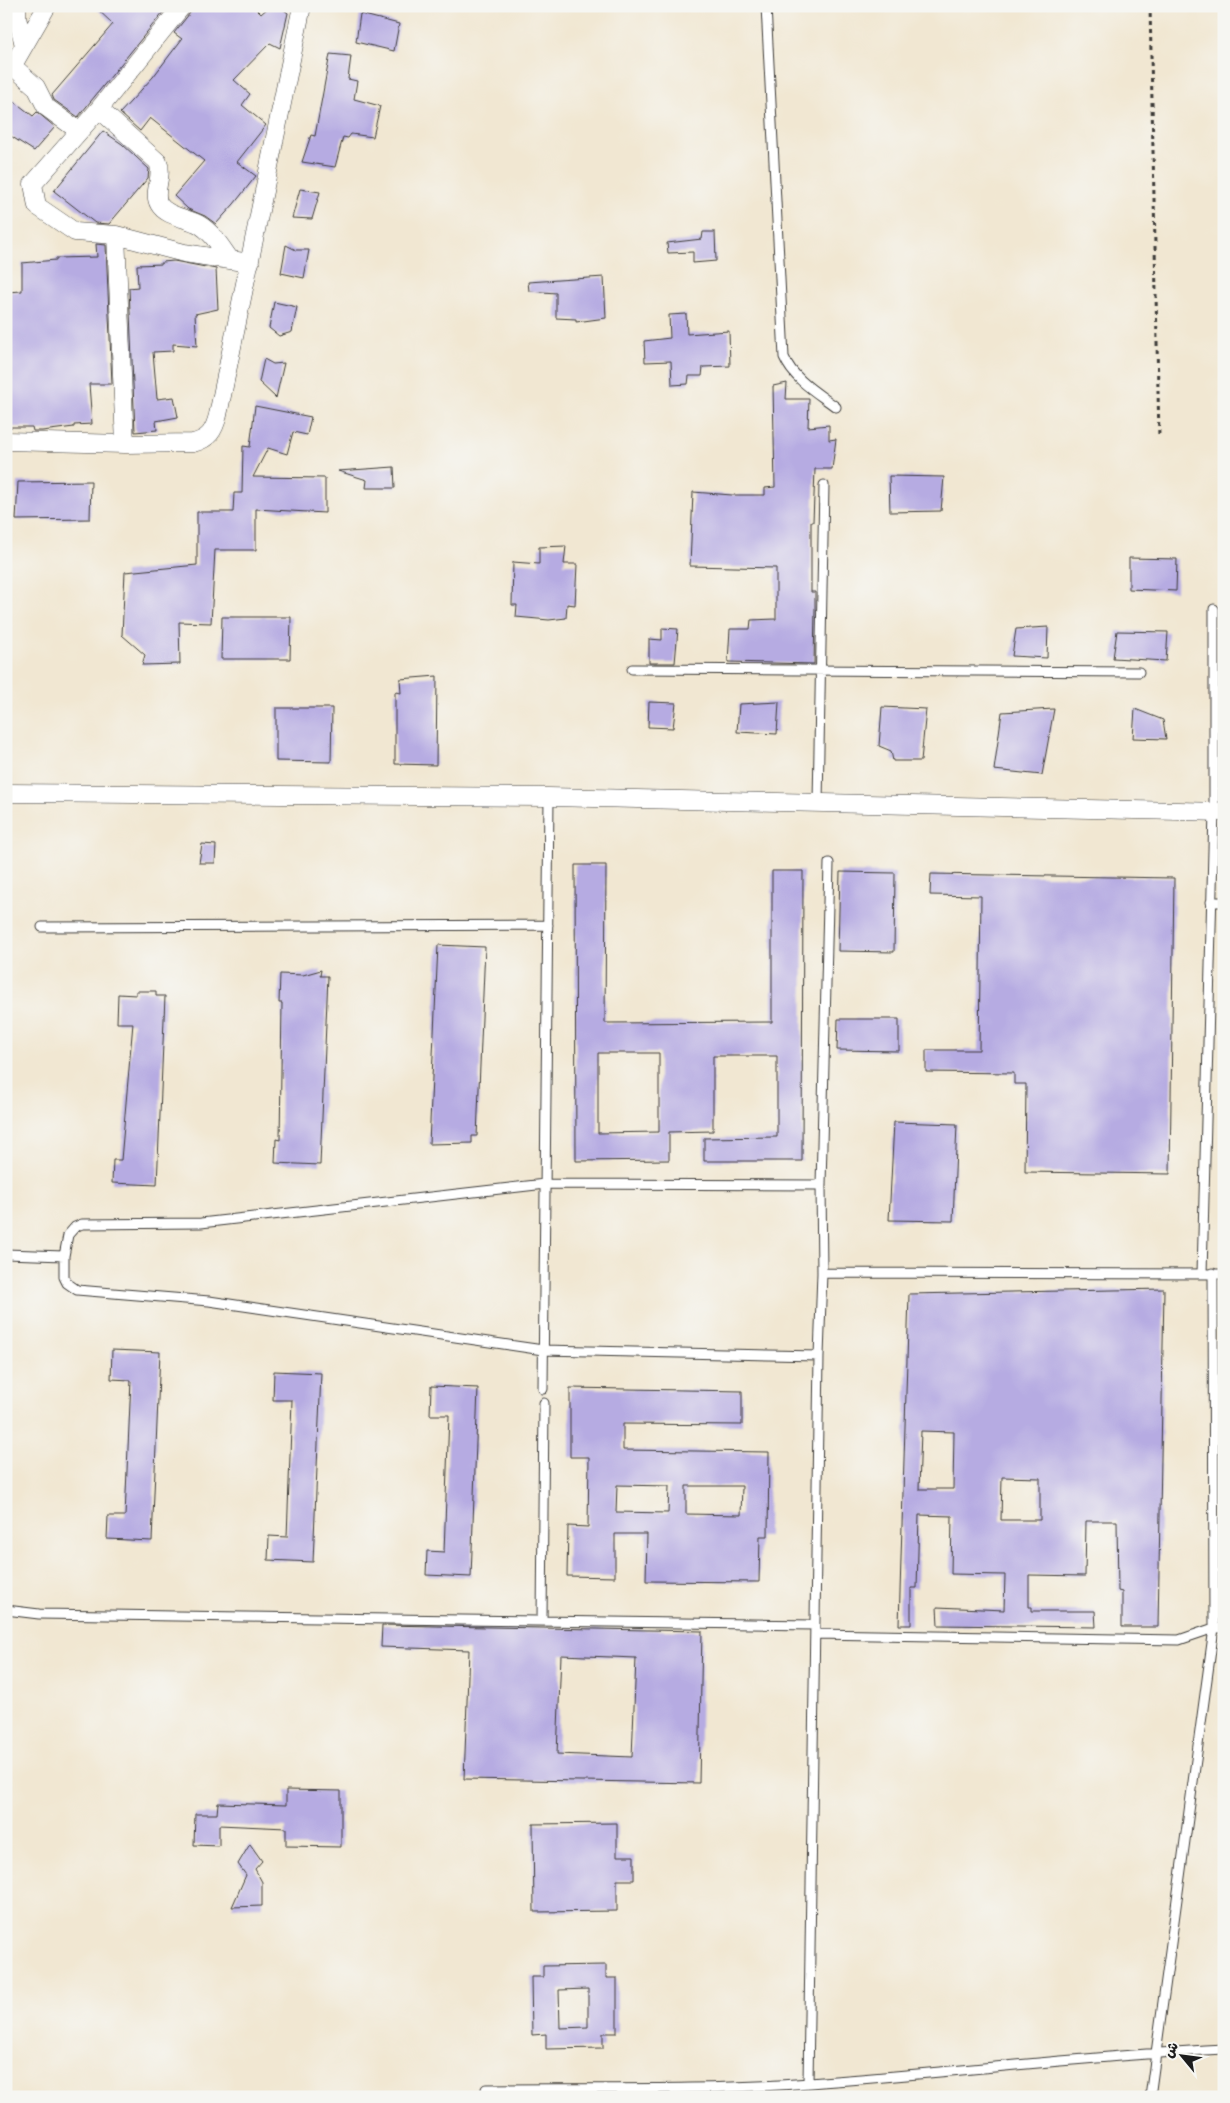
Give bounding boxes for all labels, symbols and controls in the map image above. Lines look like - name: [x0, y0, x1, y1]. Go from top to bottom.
- north arrow: [1158, 2030, 1208, 2080]
- text: ش: [1160, 2039, 1183, 2061]

